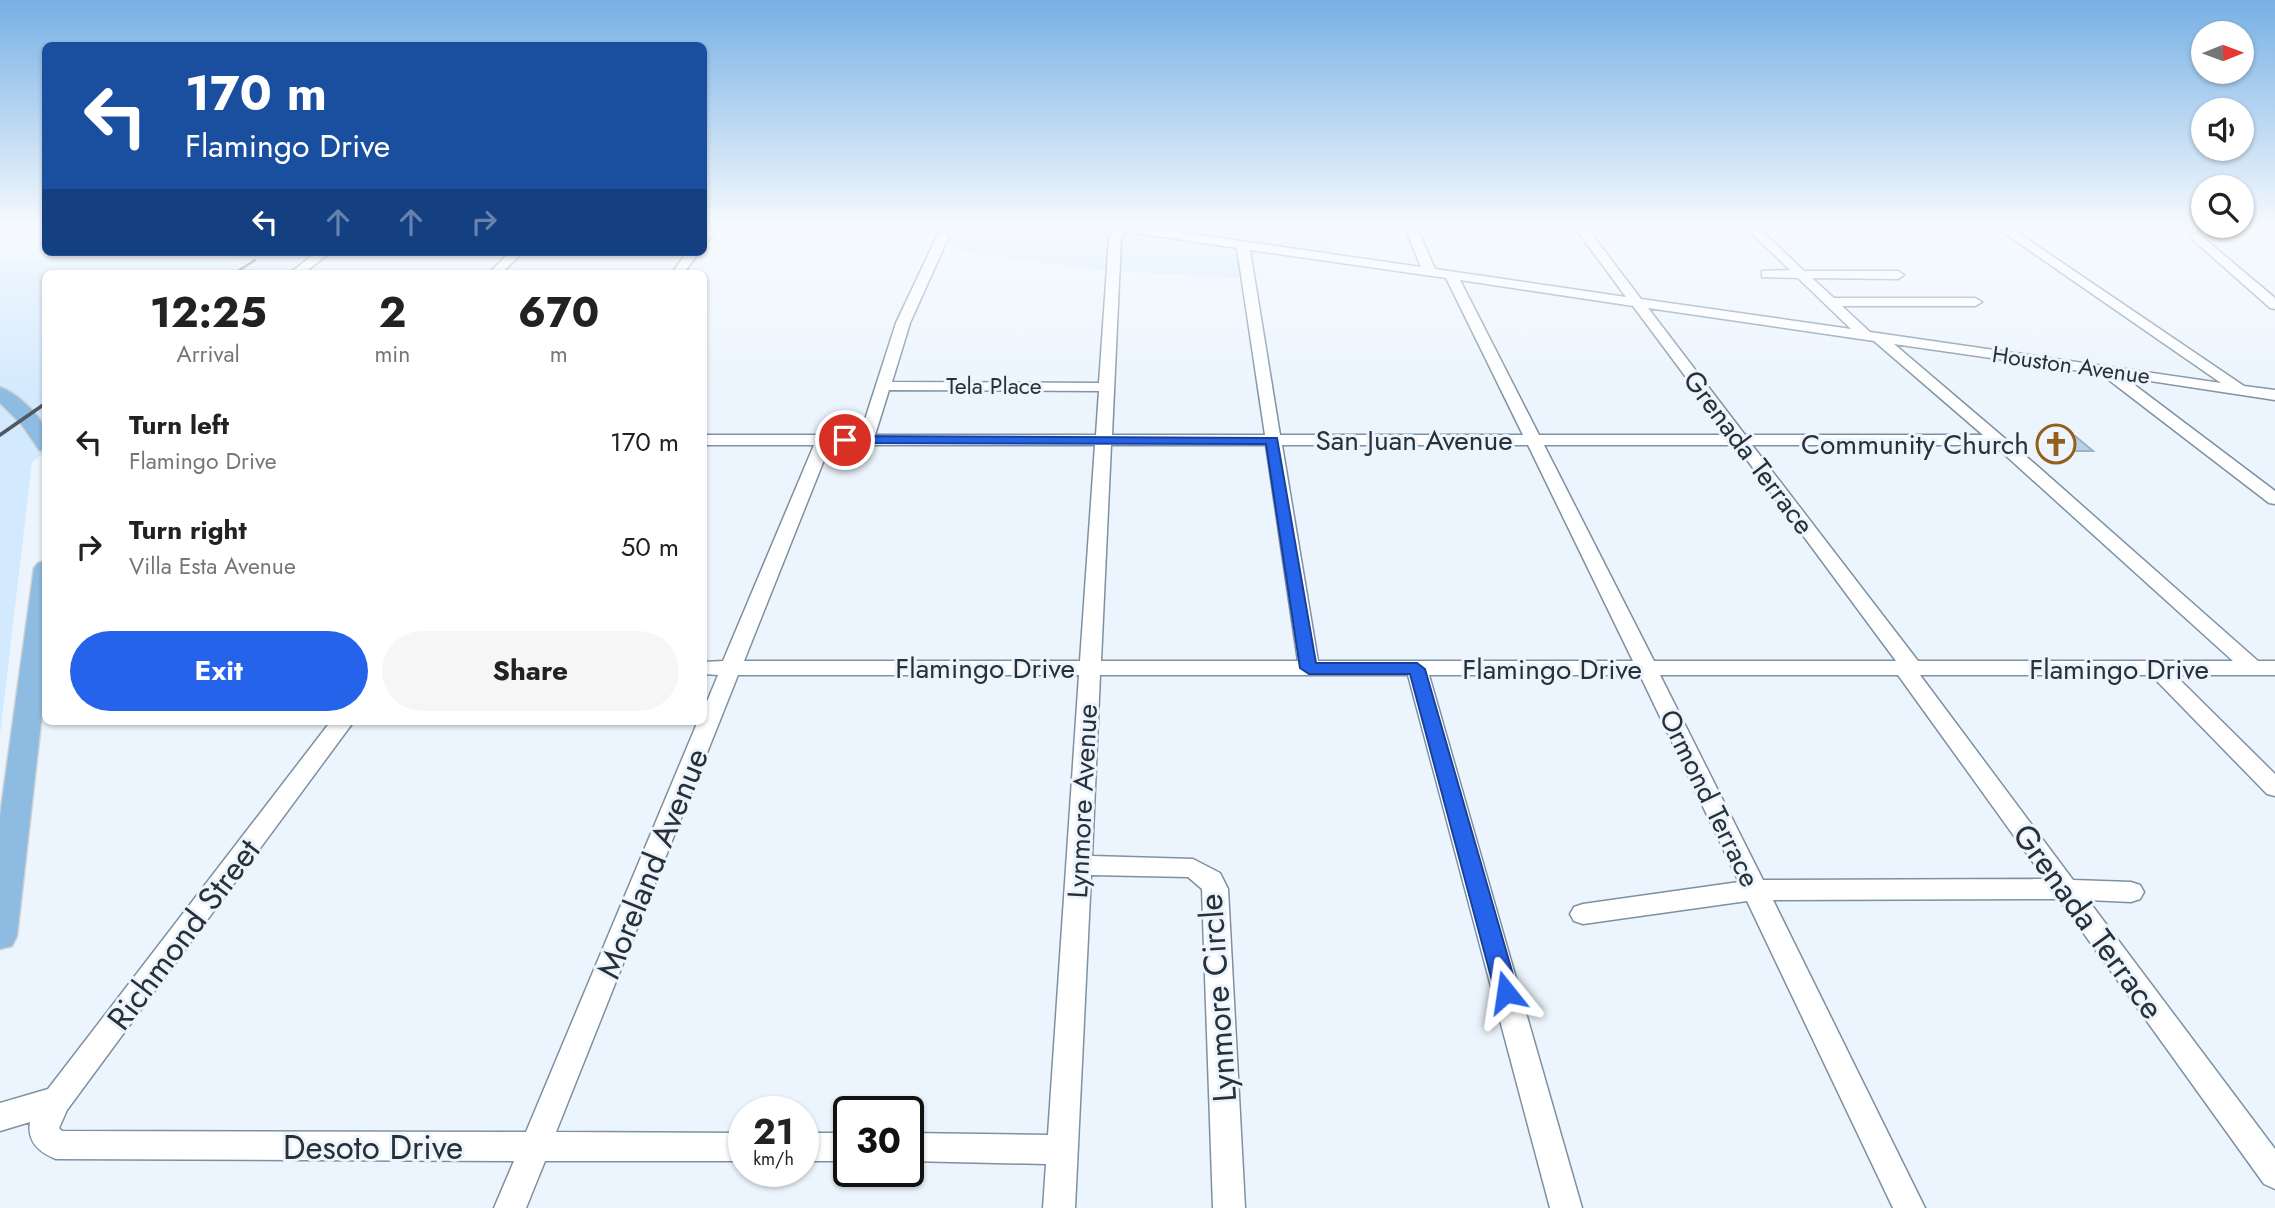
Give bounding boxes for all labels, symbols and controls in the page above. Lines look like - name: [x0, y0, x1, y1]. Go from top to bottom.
- north arrow: [2191, 21, 2254, 84]
- map controls: [2191, 21, 2254, 238]
- text: 170 m: [185, 58, 327, 128]
- icon: left: [70, 70, 161, 161]
- button: sound: [2191, 98, 2254, 161]
- text: Flamingo Drive: [185, 123, 390, 169]
- button: search: [2191, 175, 2254, 238]
- icon: left: [246, 203, 284, 241]
- icon: ahead: [319, 203, 357, 241]
- icon: ahead: [392, 203, 430, 241]
- icon: right: [465, 203, 503, 241]
- text: 12:25: [150, 282, 267, 343]
- text: 2: [379, 282, 406, 343]
- text: 670: [518, 282, 599, 343]
- text: Arrival: [177, 337, 240, 371]
- text: min: [374, 337, 410, 371]
- text: m: [550, 337, 568, 371]
- street label: Houston Avenue: [1990, 337, 2152, 393]
- street label: Grenada Terrace: [1673, 362, 1824, 543]
- street label: Tela Place: [946, 369, 1042, 403]
- text: Turn left: [129, 406, 229, 444]
- pin: [815, 410, 875, 470]
- street label: San Juan Avenue: [1315, 420, 1513, 461]
- icon: arrive: [826, 421, 864, 459]
- icon: left: [70, 423, 108, 461]
- text: 170 m: [610, 423, 679, 461]
- church icon: Community Church: [2035, 423, 2077, 465]
- place label: Community Church: [1801, 424, 2029, 465]
- text: Flamingo Drive: [129, 444, 277, 478]
- text: Turn right: [129, 511, 247, 549]
- icon: right: [70, 528, 108, 566]
- text: 50 m: [621, 528, 679, 566]
- text: Villa Esta Avenue: [129, 549, 296, 583]
- button: Exit: [70, 631, 368, 711]
- button: Share: [382, 631, 679, 711]
- street label: Flamingo Drive: [895, 648, 1075, 689]
- street label: Flamingo Drive: [1462, 649, 1642, 690]
- street label: Flamingo Drive: [2029, 649, 2209, 690]
- street label: Ormond Terrace: [1649, 702, 1770, 894]
- street label: Lynmore Avenue: [1057, 703, 1108, 899]
- street label: Moreland Avenue: [585, 741, 720, 986]
- street label: Grenada Terrace: [2002, 814, 2176, 1029]
- street label: Richmond Street: [96, 829, 271, 1040]
- street label: Lynmore Circle: [1187, 892, 1248, 1104]
- position arrow: [1469, 955, 1543, 1029]
- speed limit sign: 30: [833, 1096, 924, 1187]
- text: 21: [753, 1107, 794, 1157]
- street label: Desoto Drive: [283, 1124, 463, 1171]
- text: km/h: [753, 1146, 794, 1172]

